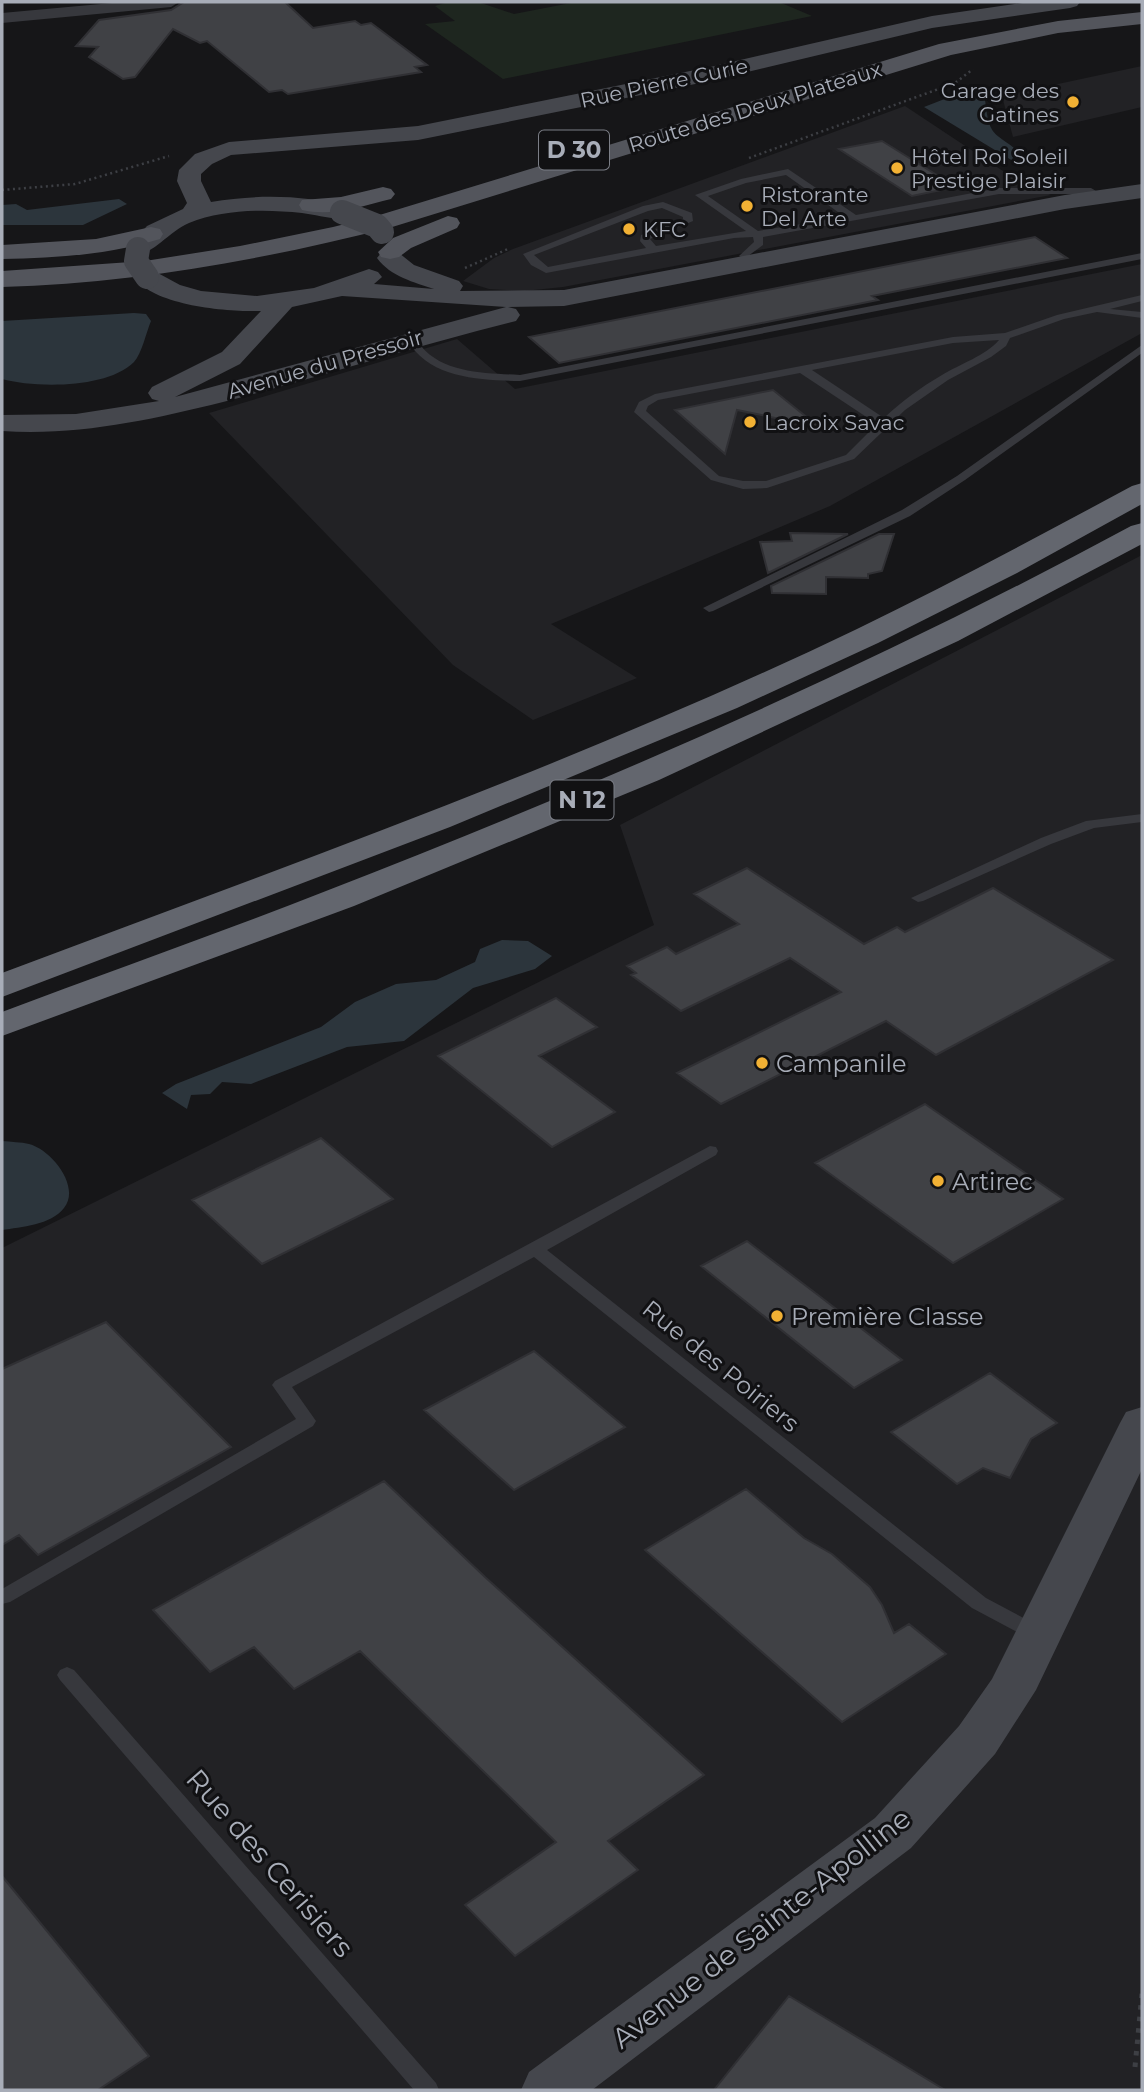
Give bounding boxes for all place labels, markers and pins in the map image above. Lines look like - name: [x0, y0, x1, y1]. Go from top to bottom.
- place label: Garage des Gatines: [941, 78, 1059, 127]
- marker: Garage des Gatines: [1065, 94, 1081, 110]
- place label: Hôtel Roi Soleil Prestige Plaisir: [911, 144, 1068, 193]
- marker: Hôtel Roi Soleil Prestige Plaisir: [889, 160, 905, 176]
- place label: Ristorante Del Arte: [761, 182, 868, 231]
- marker: Ristorante Del Arte: [739, 198, 755, 214]
- place label: KFC: [643, 217, 686, 242]
- marker: KFC: [621, 221, 637, 237]
- place label: Lacroix Savac: [764, 410, 905, 435]
- marker: Lacroix Savac: [742, 414, 758, 430]
- place label: Campanile: [776, 1049, 906, 1078]
- marker: Campanile: [754, 1055, 770, 1071]
- place label: Artirec: [952, 1167, 1033, 1196]
- marker: Artirec: [930, 1173, 946, 1189]
- place label: Première Classe: [791, 1302, 984, 1331]
- marker: Première Classe: [769, 1308, 785, 1324]

